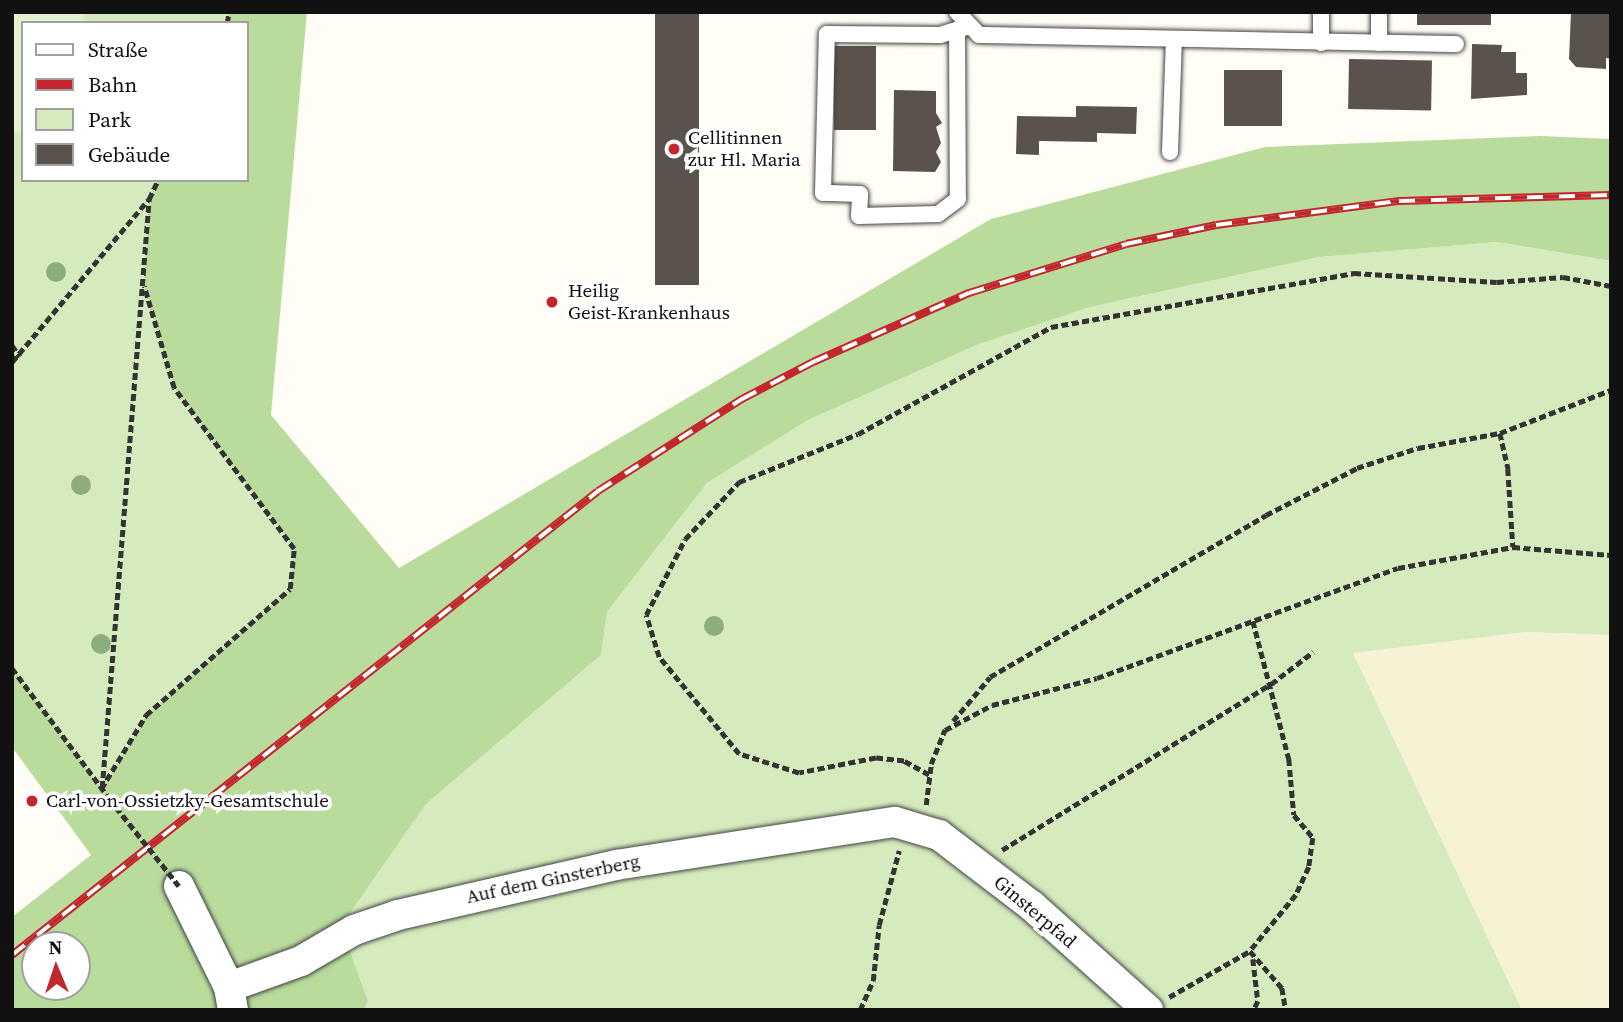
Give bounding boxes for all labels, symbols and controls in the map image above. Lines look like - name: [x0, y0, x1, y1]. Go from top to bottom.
- legend: [21, 21, 248, 182]
- text: Straße: [88, 35, 148, 64]
- text: Bahn: [88, 70, 137, 99]
- text: Park: [88, 105, 131, 134]
- place label: Cellitinnen zur Hl. Maria: [688, 127, 801, 171]
- text: Gebäude: [88, 140, 170, 169]
- marker: Cellitinnen zur Hl. Maria: [666, 141, 682, 157]
- place label: Heilig Geist-Krankenhaus: [568, 280, 730, 324]
- marker: Heilig Geist-Krankenhaus: [542, 292, 562, 312]
- place label: Carl-von-Ossietzky-Gesamtschule: [46, 790, 329, 812]
- marker: Carl-von-Ossietzky-Gesamtschule: [24, 793, 40, 809]
- street label: Auf dem Ginsterberg: [464, 849, 642, 909]
- street label: Ginsterpfad: [989, 871, 1081, 953]
- north arrow: [21, 931, 91, 1001]
- text: N: [48, 934, 63, 960]

